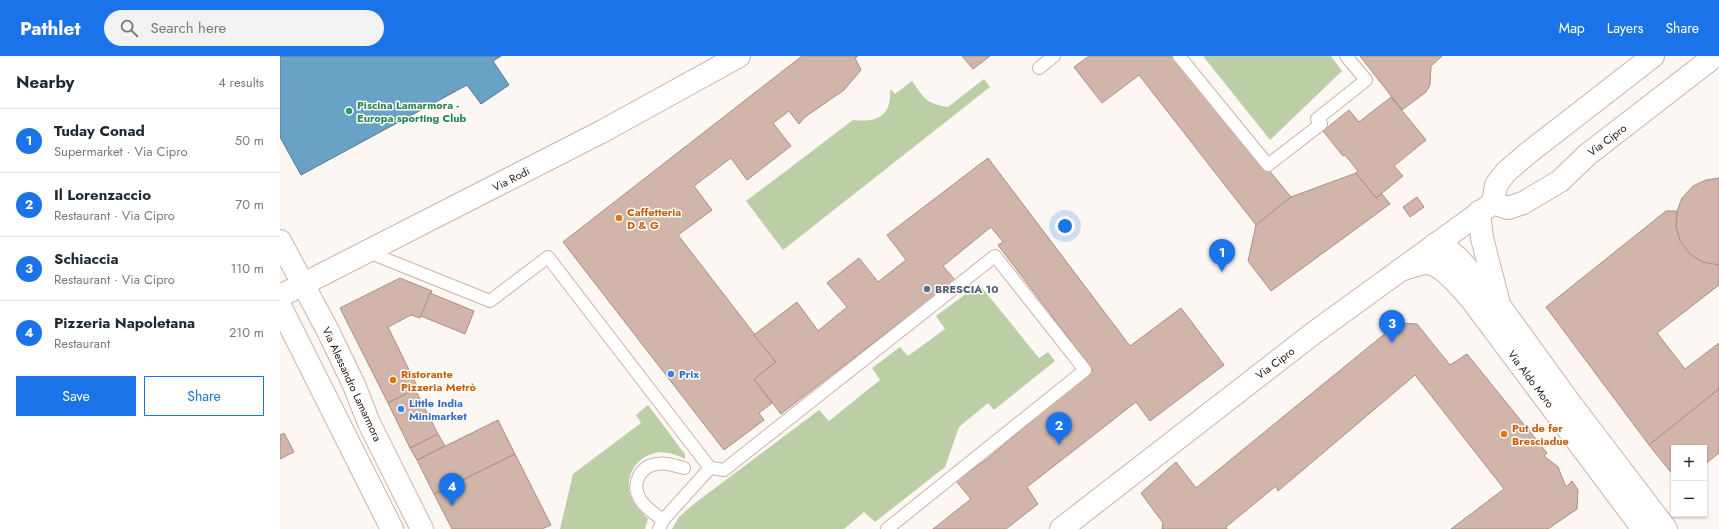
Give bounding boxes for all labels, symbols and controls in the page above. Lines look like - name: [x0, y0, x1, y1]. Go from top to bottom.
- search box: [104, 10, 384, 46]
- text: Pathlet: [20, 15, 80, 42]
- icon: search: [118, 17, 140, 39]
- text: Search here: [150, 17, 226, 39]
- text: Map: [1559, 18, 1585, 38]
- text: Layers: [1607, 18, 1643, 38]
- text: Share: [1665, 18, 1699, 38]
- text: Nearby: [16, 70, 74, 94]
- text: 4 results: [218, 73, 264, 92]
- place label: Piscina Lamarmora - Europa sporting Club: [357, 97, 467, 126]
- marker: Piscina Lamarmora - Europa sporting Club: [344, 106, 354, 116]
- text: Tuday Conad: [54, 120, 145, 142]
- street label: Via Cipro: [1584, 120, 1630, 160]
- text: 1: [26, 131, 32, 150]
- text: 50 m: [235, 131, 264, 150]
- text: Supermarket · Via Cipro: [54, 142, 188, 161]
- street label: Via Rodi: [490, 163, 533, 195]
- text: Il Lorenzaccio: [54, 184, 151, 206]
- text: 2: [25, 195, 33, 214]
- text: 70 m: [235, 195, 264, 214]
- place label: Caffetteria D & G: [627, 204, 681, 233]
- text: Restaurant · Via Cipro: [54, 206, 175, 225]
- marker: Caffetteria D & G: [614, 213, 624, 223]
- your location: [1055, 216, 1075, 236]
- pin: 1: [1209, 239, 1235, 272]
- text: Schiaccia: [54, 248, 119, 270]
- text: 3: [25, 259, 33, 278]
- text: 110 m: [230, 259, 264, 278]
- text: Restaurant · Via Cipro: [54, 270, 175, 289]
- place label: BRESCIA 10: [935, 281, 998, 297]
- marker: BRESCIA 10: [922, 284, 932, 294]
- pin: 3: [1379, 310, 1405, 343]
- text: Pizzeria Napoletana: [54, 312, 195, 334]
- text: 4: [24, 323, 34, 342]
- text: 210 m: [229, 323, 264, 342]
- street label: Via Alessandro Lamarmora: [318, 324, 386, 444]
- text: Restaurant: [54, 334, 110, 353]
- street label: Via Cipro: [1252, 343, 1298, 383]
- street label: Via Aldo Moro: [1504, 347, 1558, 411]
- place label: Ristorante Pizzeria Metrò: [401, 366, 477, 395]
- place label: Prix: [679, 366, 699, 382]
- marker: Prix: [666, 369, 676, 379]
- marker: Ristorante Pizzeria Metrò: [388, 375, 398, 385]
- button: Save: [16, 376, 136, 416]
- button: Share: [144, 376, 264, 416]
- place label: Little India Minimarket: [409, 395, 467, 424]
- marker: Little India Minimarket: [396, 404, 406, 414]
- pin: 2: [1046, 412, 1072, 445]
- place label: Put de fer Bresciadue: [1512, 420, 1569, 449]
- marker: Put de fer Bresciadue: [1499, 429, 1509, 439]
- map controls: [1671, 445, 1707, 517]
- button: +: [1671, 445, 1707, 481]
- pin: 4: [439, 473, 465, 506]
- button: −: [1671, 481, 1707, 517]

